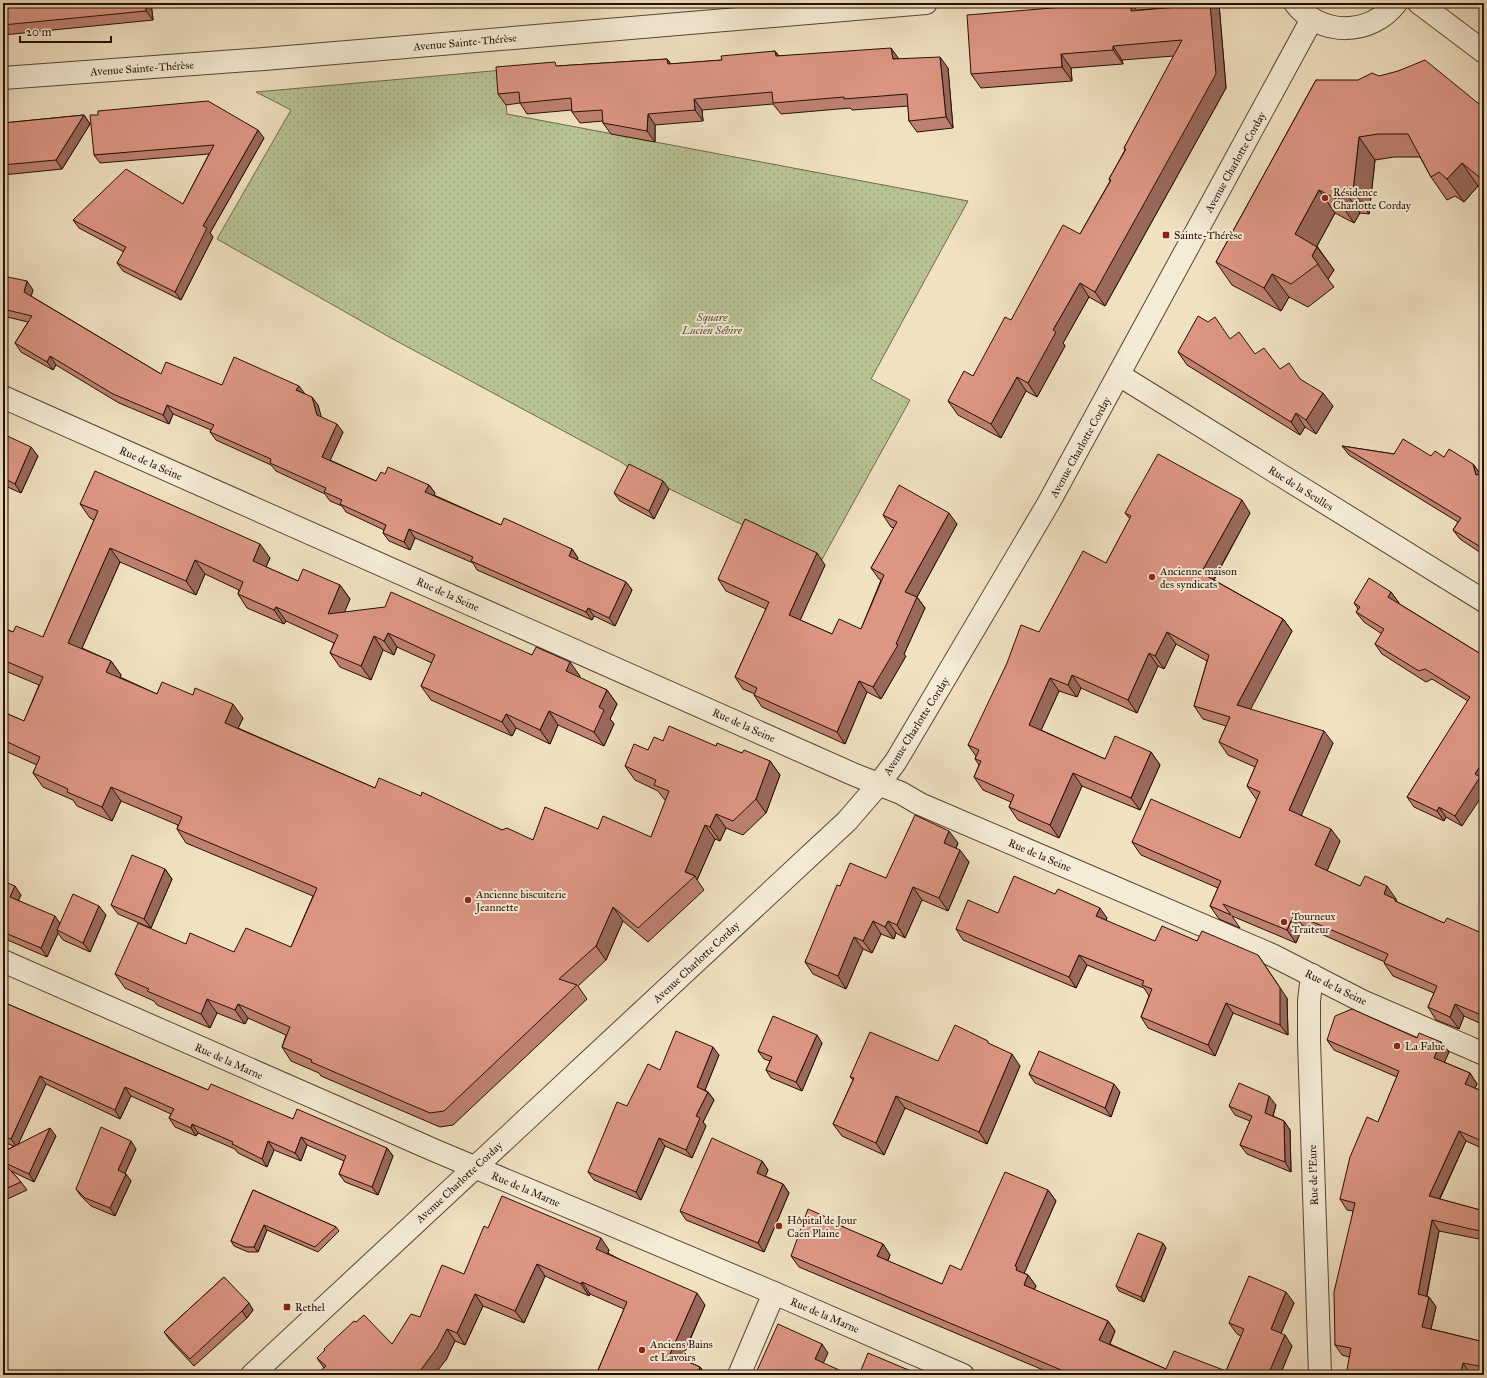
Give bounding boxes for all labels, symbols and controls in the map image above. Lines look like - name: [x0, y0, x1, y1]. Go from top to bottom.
- scale bar: [20, 18, 111, 44]
- text: 20 m: [26, 25, 52, 39]
- street label: Avenue Sainte-Thérèse: [412, 31, 518, 54]
- street label: Avenue Sainte-Thérèse: [89, 58, 195, 79]
- street label: Avenue Charlotte Corday: [1202, 109, 1269, 216]
- place label: Résidence Charlotte Corday: [1333, 186, 1412, 212]
- marker: Résidence Charlotte Corday: [1320, 193, 1330, 203]
- place label: Sainte-Thérèse: [1174, 229, 1243, 242]
- marker: Sainte-Thérèse: [1161, 230, 1171, 240]
- park label: Square Lucien Sébire: [681, 311, 743, 337]
- street label: Avenue Charlotte Corday: [1047, 394, 1114, 501]
- street label: Rue de la Seine: [117, 444, 185, 483]
- street label: Rue de la Seulles: [1266, 463, 1336, 514]
- place label: Ancienne maison des syndicats: [1159, 565, 1237, 591]
- marker: Ancienne maison des syndicats: [1147, 572, 1157, 582]
- street label: Rue de la Seine: [414, 575, 482, 614]
- street label: Avenue Charlotte Corday: [880, 674, 952, 779]
- street label: Rue de la Seine: [710, 706, 778, 745]
- street label: Rue de la Seine: [1006, 836, 1074, 875]
- place label: Ancienne biscuiterie Jeannette: [475, 888, 567, 915]
- marker: Ancienne biscuiterie Jeannette: [463, 895, 473, 905]
- place label: Tourneux Traiteur: [1292, 910, 1336, 936]
- marker: Tourneux Traiteur: [1279, 917, 1289, 927]
- street label: Avenue Charlotte Corday: [650, 918, 743, 1006]
- street label: Rue de la Seine: [1303, 967, 1369, 1008]
- place label: La Falue: [1405, 1040, 1445, 1053]
- street label: Rue de la Marne: [193, 1041, 265, 1083]
- marker: La Falue: [1392, 1041, 1402, 1051]
- street label: Avenue Charlotte Corday: [413, 1138, 506, 1226]
- street label: Rue de l'Eure: [1306, 1144, 1321, 1206]
- street label: Rue de la Marne: [489, 1169, 563, 1210]
- place label: Hôpital de Jour Caen Plaine: [787, 1214, 858, 1240]
- marker: Hôpital de Jour Caen Plaine: [774, 1221, 784, 1231]
- street label: Rue de la Marne: [788, 1295, 862, 1336]
- place label: Rethel: [295, 1301, 325, 1314]
- marker: Rethel: [282, 1302, 292, 1312]
- place label: Anciens Bains et Lavoirs: [649, 1338, 713, 1364]
- marker: Anciens Bains et Lavoirs: [637, 1345, 647, 1355]

